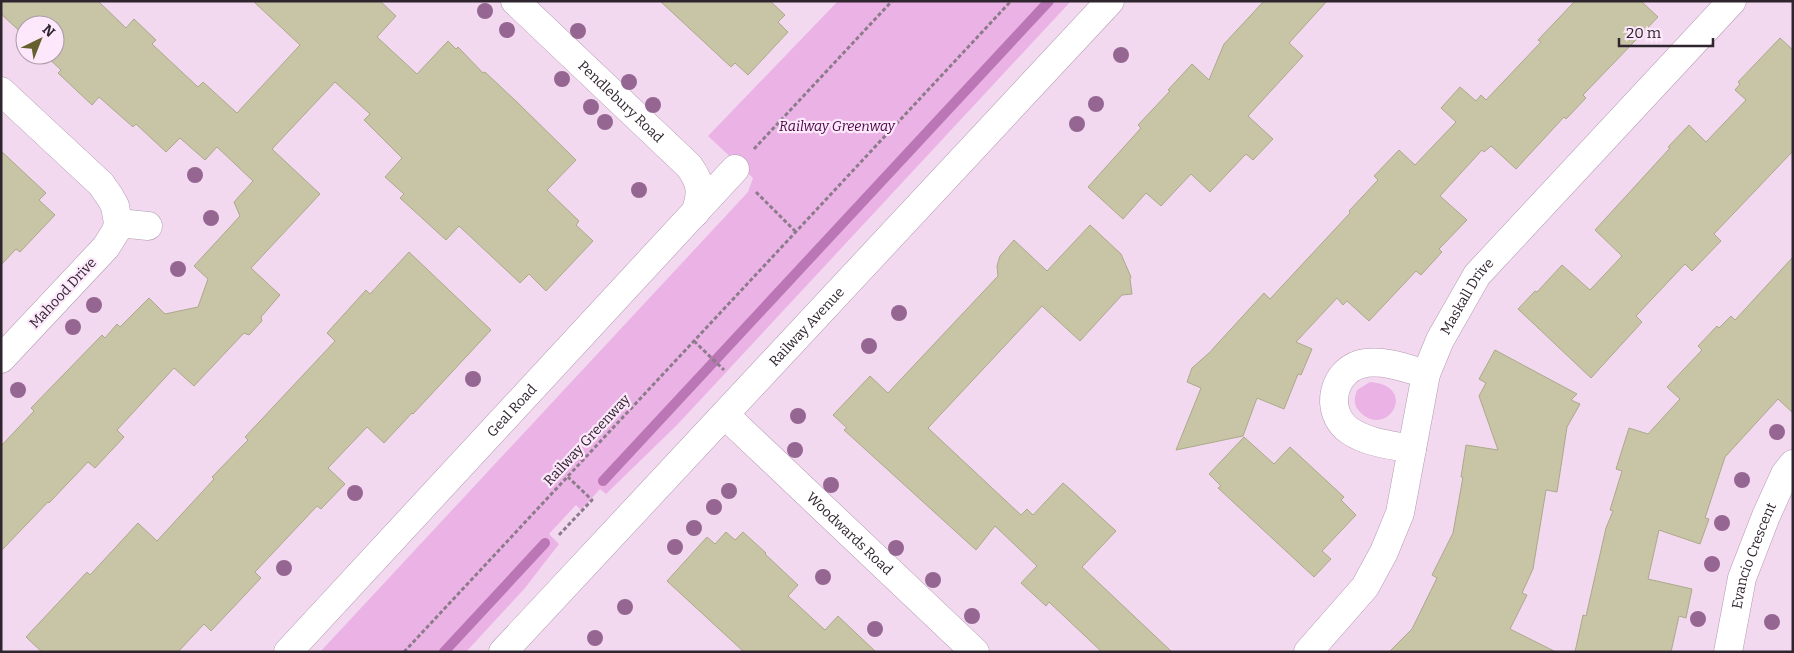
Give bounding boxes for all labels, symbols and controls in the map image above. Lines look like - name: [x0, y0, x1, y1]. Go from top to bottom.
- north arrow: [15, 15, 65, 65]
- scale bar: [1619, 15, 1713, 47]
- text: N: [39, 21, 58, 41]
- text: 20 m: [1626, 24, 1662, 42]
- street label: Pendlebury Road: [575, 57, 667, 146]
- park label: Railway Greenway: [779, 118, 896, 135]
- street label: Mahood Drive: [26, 254, 100, 332]
- street label: Maskall Drive: [1436, 254, 1497, 337]
- street label: Railway Avenue: [765, 283, 848, 370]
- street label: Geal Road: [483, 381, 540, 440]
- street label: Railway Greenway: [540, 390, 634, 489]
- street label: Woodwards Road: [803, 488, 897, 578]
- street label: Evancio Crescent: [1728, 500, 1779, 610]

